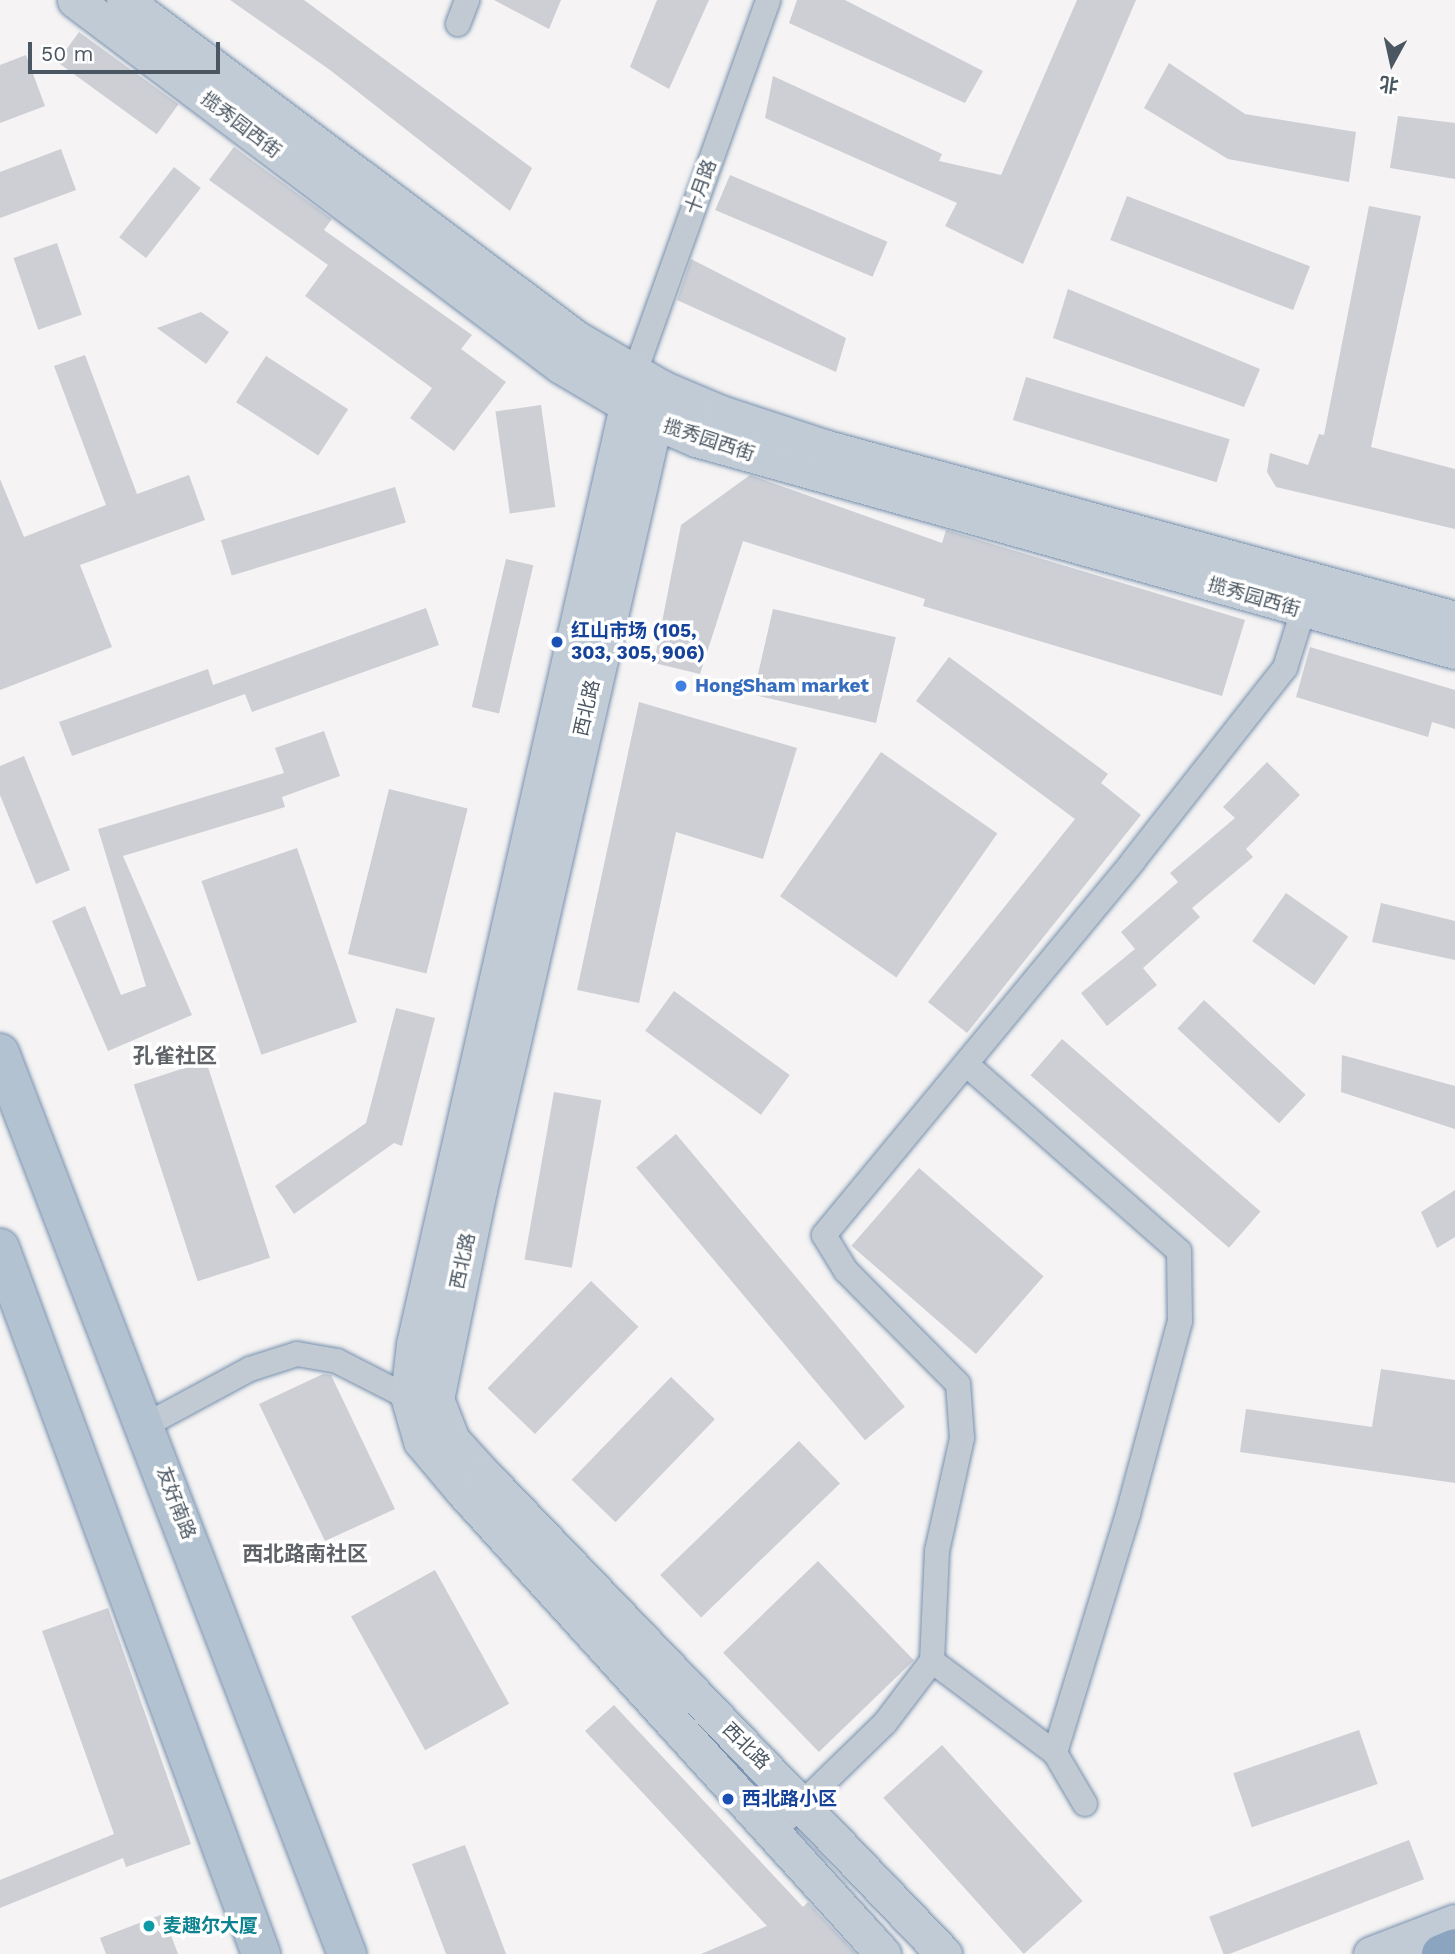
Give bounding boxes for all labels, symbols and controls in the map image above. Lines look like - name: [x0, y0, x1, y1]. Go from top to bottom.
- scale bar: [32, 28, 224, 72]
- north arrow: [1357, 28, 1427, 98]
- text: 50 m: [41, 41, 93, 66]
- text: 北: [1378, 72, 1400, 97]
- street label: 揽秀园西街: [196, 87, 286, 163]
- street label: 十月路: [681, 156, 721, 218]
- street label: 揽秀园西街: [660, 414, 758, 466]
- street label: 揽秀园西街: [1205, 573, 1303, 621]
- place label: 红山市场 (105, 303, 305, 906): [571, 620, 705, 664]
- marker: 红山市场 (105, 303, 305, 906): [549, 634, 565, 650]
- place label: HongSham market: [695, 675, 869, 697]
- street label: 西北路: [569, 678, 605, 738]
- marker: HongSham market: [673, 678, 689, 694]
- district label: 孔雀社区: [133, 1043, 217, 1069]
- street label: 西北路: [446, 1231, 480, 1291]
- street label: 友好南路: [152, 1463, 200, 1543]
- district label: 西北路南社区: [242, 1541, 368, 1567]
- street label: 西北路: [718, 1718, 774, 1774]
- place label: 西北路小区: [742, 1788, 837, 1810]
- marker: 西北路小区: [720, 1791, 736, 1807]
- place label: 麦趣尔大厦: [163, 1915, 258, 1937]
- marker: 麦趣尔大厦: [141, 1918, 157, 1934]

